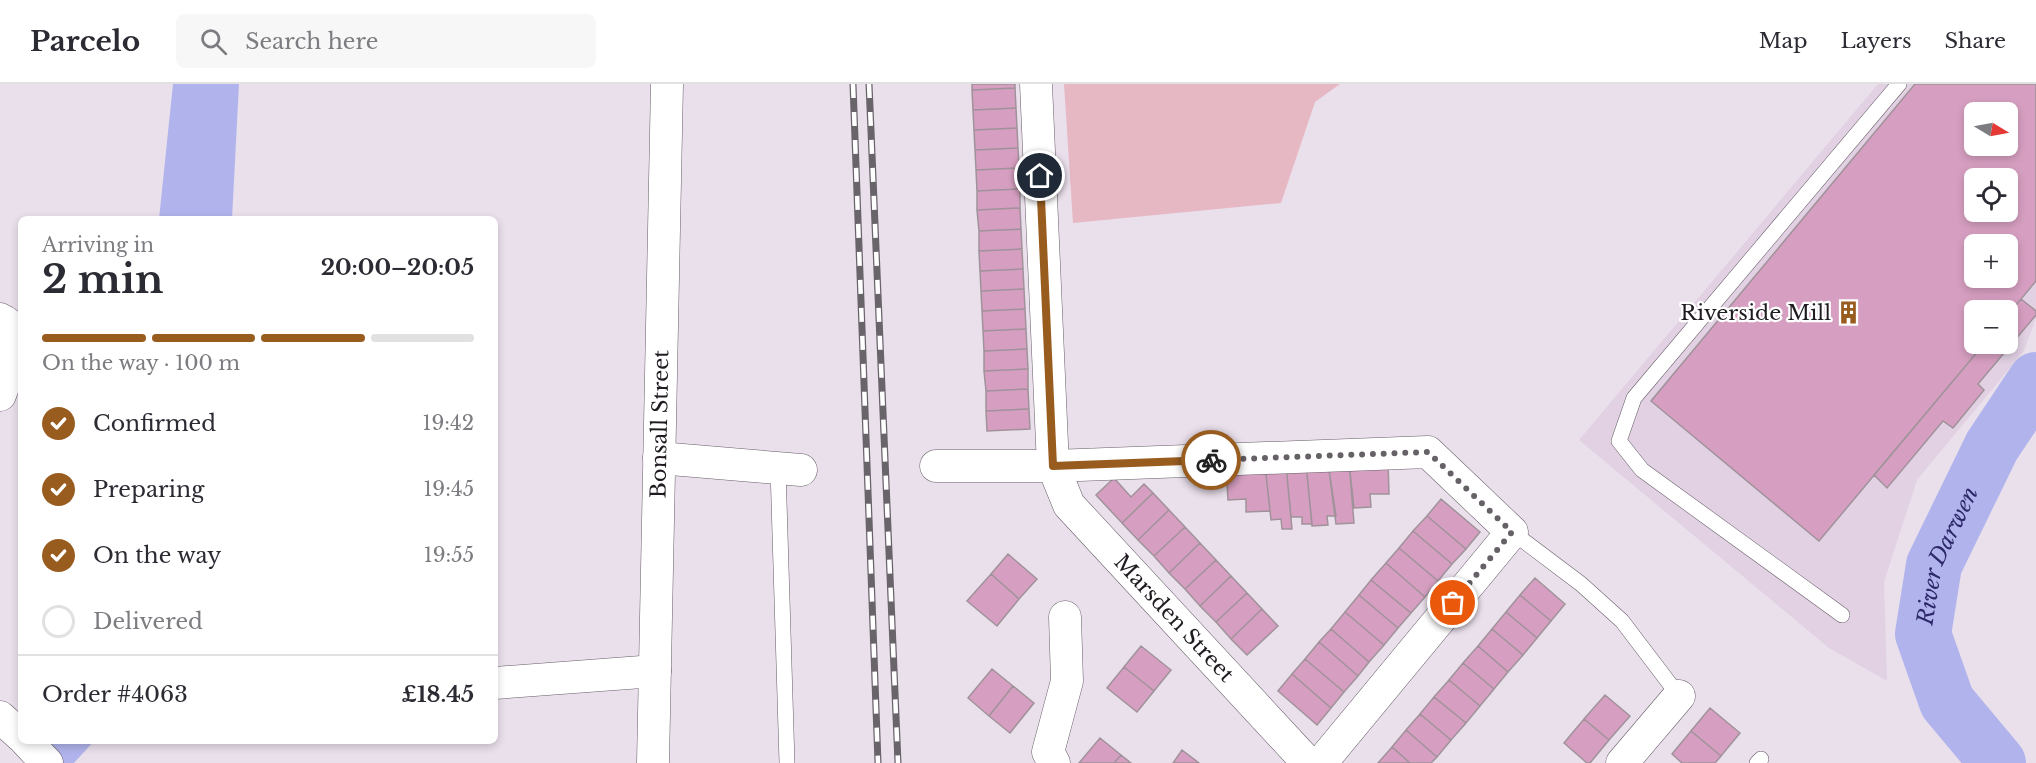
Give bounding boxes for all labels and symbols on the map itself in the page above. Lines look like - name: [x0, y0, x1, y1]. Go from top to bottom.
- north arrow: [1964, 102, 2018, 156]
- pin: [1014, 150, 1065, 201]
- place label: Riverside Mill: [1680, 300, 1831, 326]
- building icon: Riverside Mill: [1836, 300, 1862, 326]
- street label: Bonsall Street: [645, 350, 675, 499]
- courier: [1181, 430, 1241, 490]
- water label: River Darwen: [1911, 482, 1984, 628]
- street label: Marsden Street: [1109, 549, 1239, 687]
- pin: [1427, 577, 1478, 628]

